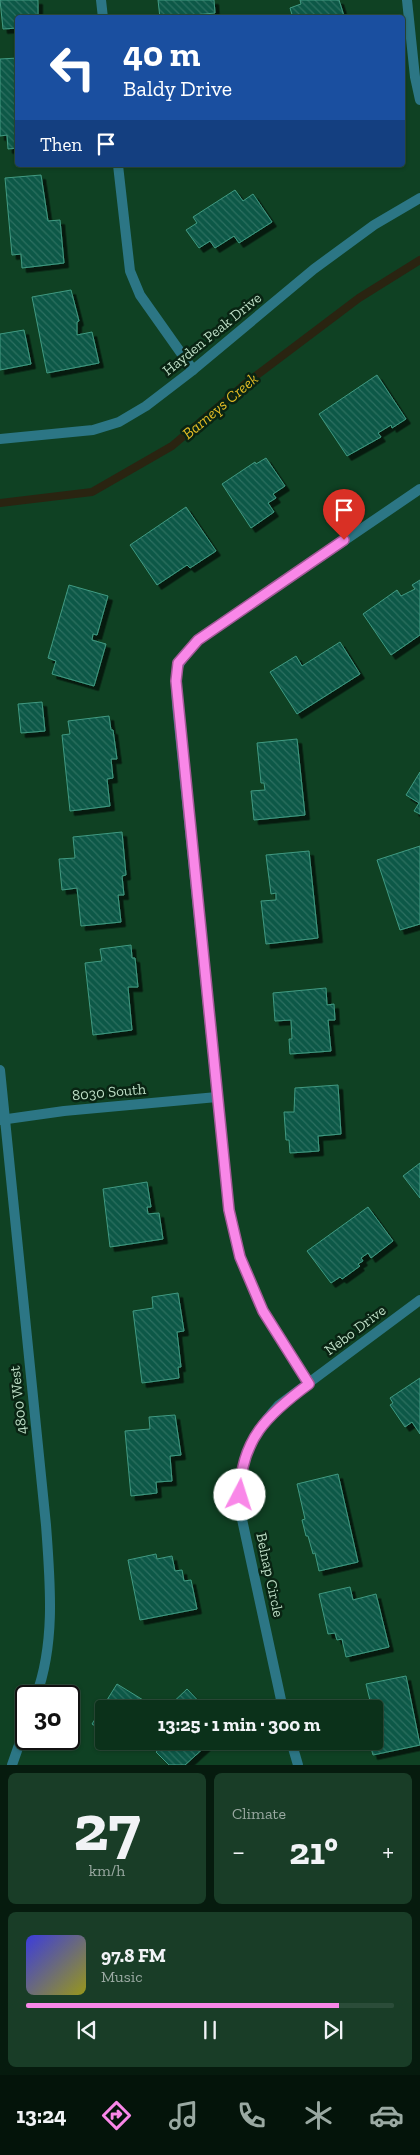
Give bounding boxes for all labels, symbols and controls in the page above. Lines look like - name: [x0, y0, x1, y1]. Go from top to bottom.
- text: 40 m: [123, 33, 200, 75]
- icon: left: [40, 35, 105, 100]
- text: Baldy Drive: [123, 75, 232, 102]
- icon: arrive: [92, 130, 120, 158]
- text: Then: [40, 133, 82, 156]
- street label: Hayden Peak Drive: [159, 289, 265, 379]
- water label: Barneys Creek: [178, 369, 262, 443]
- pin: [323, 489, 365, 540]
- icon: arrive: [330, 496, 358, 524]
- street label: 8030 South: [71, 1080, 147, 1104]
- street label: Nebo Drive: [321, 1301, 389, 1359]
- street label: 4800 West: [5, 1364, 31, 1435]
- position arrow: [213, 1468, 265, 1520]
- street label: Belnap Circle: [252, 1531, 288, 1619]
- speed limit sign: 30: [15, 1685, 80, 1750]
- text: 13:25 · 1 min · 300 m: [158, 1713, 320, 1736]
- text: 27: [73, 1789, 141, 1867]
- text: Climate: [232, 1804, 286, 1823]
- text: 21°: [289, 1828, 338, 1874]
- text: −: [232, 1835, 245, 1868]
- text: +: [382, 1835, 394, 1868]
- text: km/h: [89, 1861, 125, 1880]
- text: 97.8 FM: [101, 1944, 166, 1967]
- text: Music: [101, 1967, 143, 1986]
- icon: previous: [73, 2016, 101, 2044]
- icon: pause: [196, 2016, 224, 2044]
- icon: next: [319, 2016, 347, 2044]
- icon: directions: [99, 2098, 134, 2133]
- icon: music: [166, 2098, 201, 2133]
- icon: phone: [234, 2098, 269, 2133]
- icon: climate: [301, 2098, 336, 2133]
- icon: car: [369, 2098, 404, 2133]
- text: 13:24: [16, 2102, 67, 2129]

